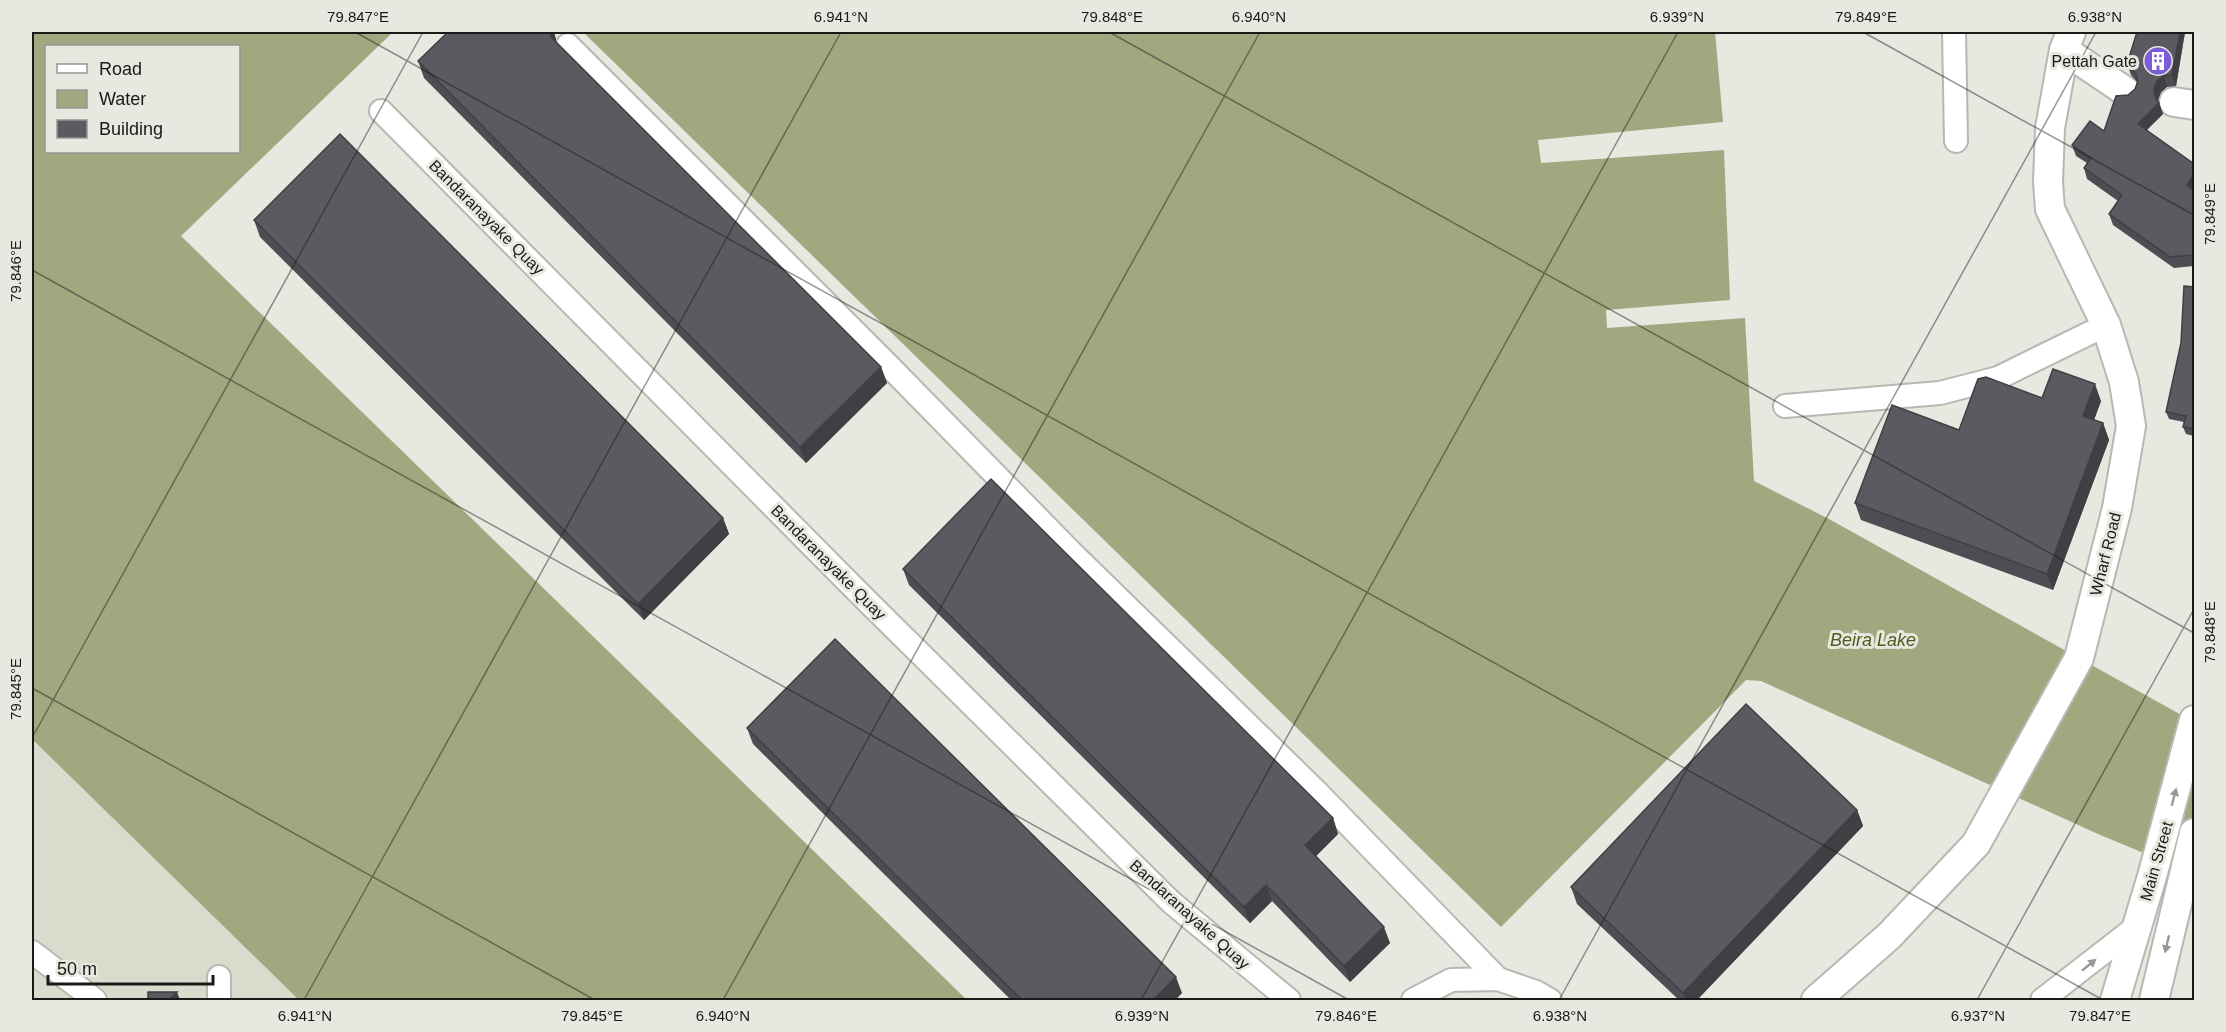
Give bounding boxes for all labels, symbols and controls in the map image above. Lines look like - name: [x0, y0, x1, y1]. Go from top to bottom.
- text: 79.847°E: [327, 8, 389, 25]
- text: 6.941°N: [814, 8, 868, 25]
- text: 79.848°E: [1081, 8, 1143, 25]
- text: 6.940°N: [1232, 8, 1286, 25]
- text: 6.939°N: [1650, 8, 1704, 25]
- text: 79.849°E: [1835, 8, 1897, 25]
- text: 6.938°N: [2068, 8, 2122, 25]
- legend: [45, 45, 240, 153]
- building icon: Pettah Gate: [2142, 45, 2174, 77]
- place label: Pettah Gate: [2052, 53, 2137, 70]
- text: Road: [99, 59, 142, 79]
- text: Water: [99, 89, 146, 109]
- text: Building: [99, 119, 163, 139]
- street label: Bandaranayake Quay: [426, 157, 547, 278]
- text: 79.849°E: [2201, 183, 2218, 245]
- text: 79.846°E: [7, 240, 24, 302]
- street label: Bandaranayake Quay: [768, 502, 889, 623]
- street label: Wharf Road: [2087, 511, 2124, 598]
- text: 79.848°E: [2201, 601, 2218, 663]
- water label: Beira Lake: [1830, 630, 1916, 650]
- text: 79.845°E: [7, 658, 24, 720]
- one-way arrow: [2170, 788, 2179, 806]
- street label: Main Street: [2137, 819, 2176, 903]
- street label: Bandaranayake Quay: [1126, 856, 1253, 972]
- one-way arrow: [2162, 935, 2171, 954]
- scale bar: [48, 948, 213, 986]
- text: 50 m: [57, 959, 97, 979]
- one-way arrow: [2081, 959, 2096, 971]
- text: 6.941°N: [278, 1007, 332, 1024]
- text: 79.845°E: [561, 1007, 623, 1024]
- text: 6.940°N: [696, 1007, 750, 1024]
- text: 6.939°N: [1115, 1007, 1169, 1024]
- text: 79.846°E: [1315, 1007, 1377, 1024]
- text: 6.938°N: [1533, 1007, 1587, 1024]
- text: 6.937°N: [1951, 1007, 2005, 1024]
- text: 79.847°E: [2069, 1007, 2131, 1024]

